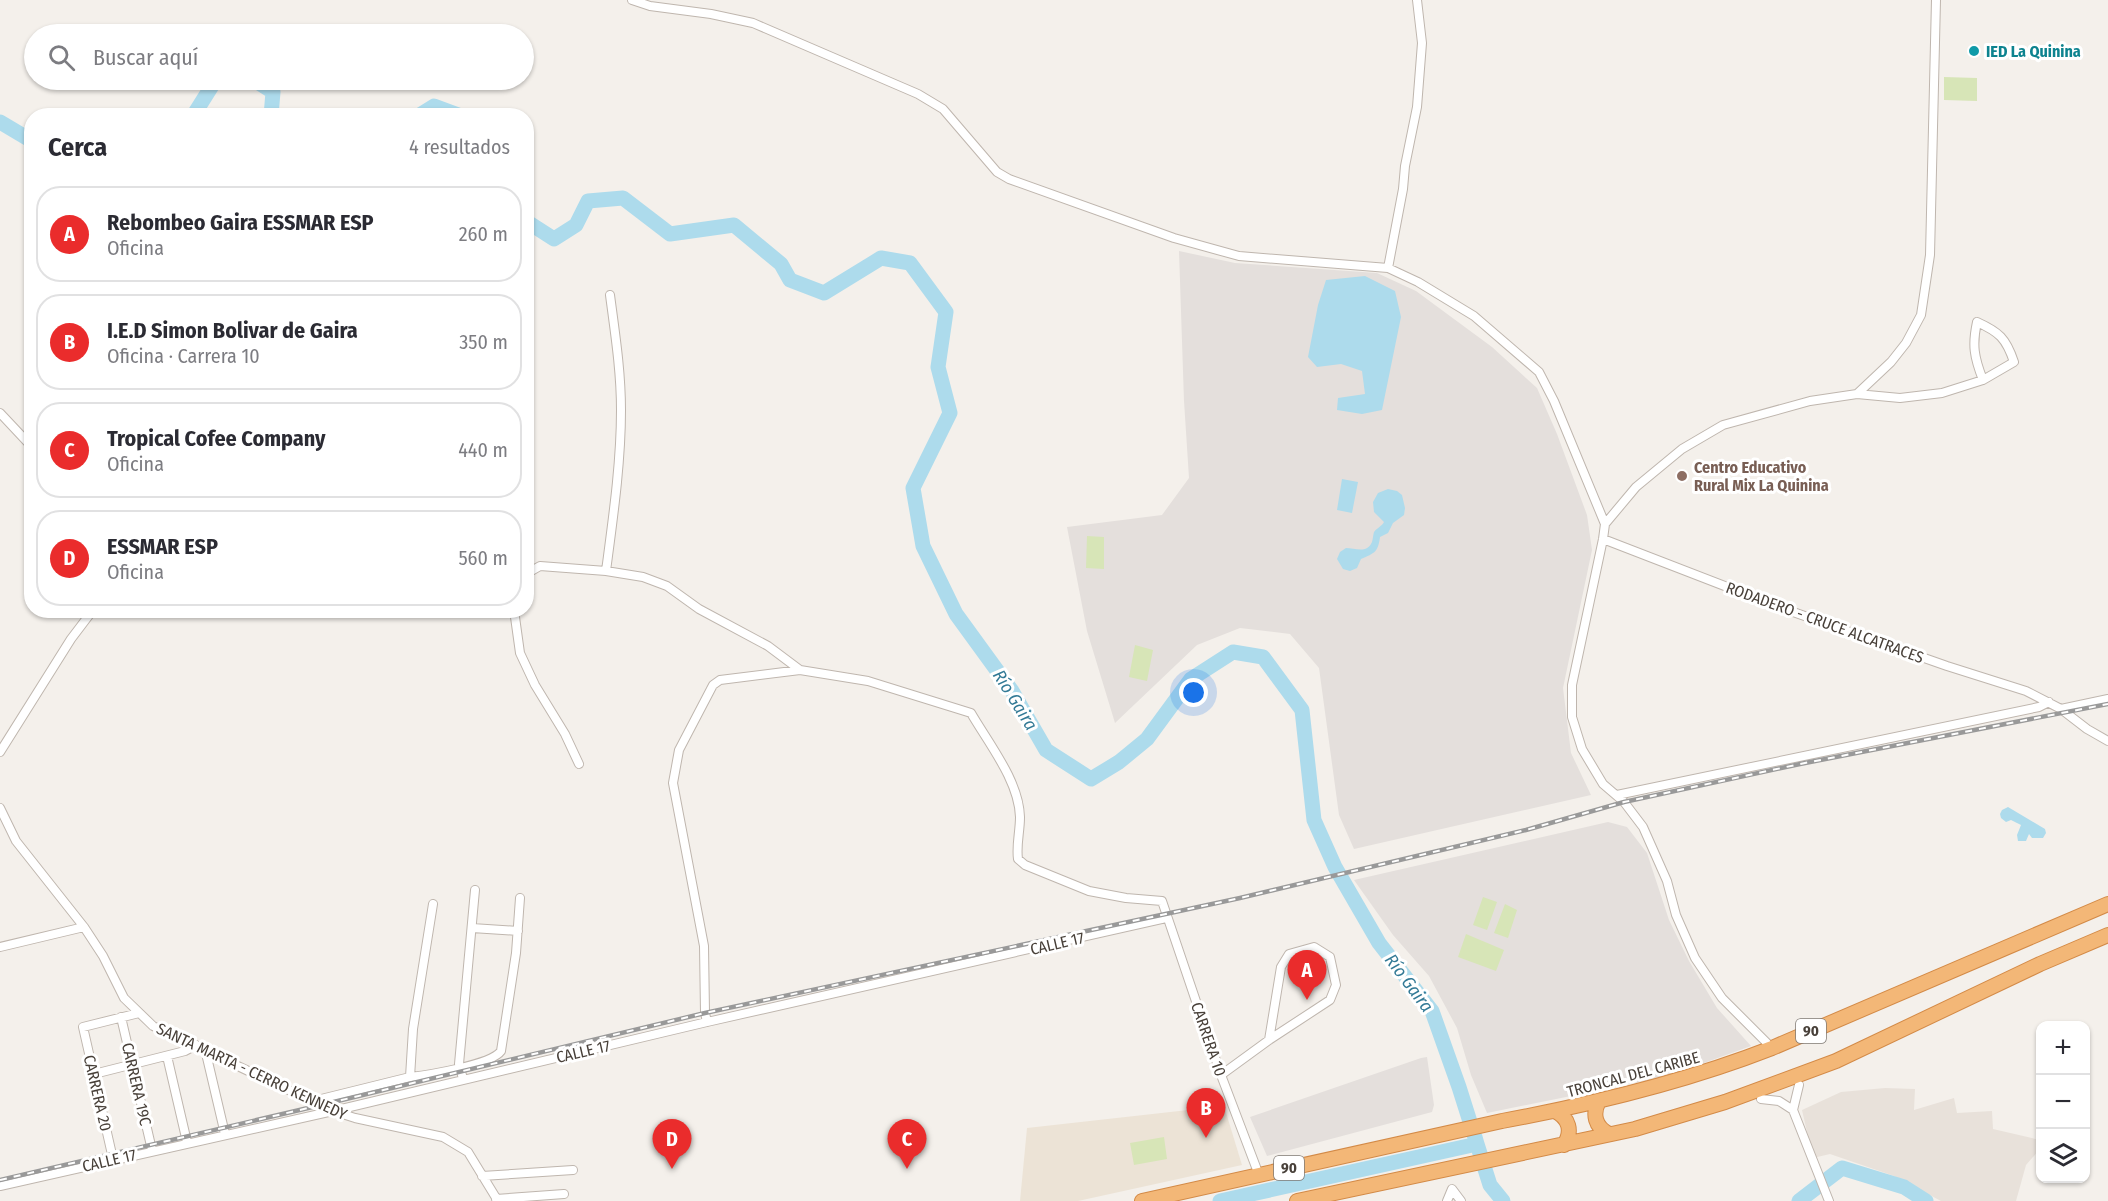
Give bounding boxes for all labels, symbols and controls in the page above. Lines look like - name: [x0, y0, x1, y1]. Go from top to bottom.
- search box: [24, 24, 534, 90]
- icon: search: [45, 41, 78, 74]
- place label: IED La Quinina: [1986, 42, 2081, 61]
- text: Buscar aquí: [93, 44, 198, 71]
- marker: IED La Quinina: [1967, 44, 1981, 58]
- text: Cerca: [48, 132, 107, 163]
- text: 4 resultados: [409, 135, 510, 159]
- text: Rebombeo Gaira ESSMAR ESP: [107, 209, 374, 236]
- text: A: [64, 222, 75, 246]
- text: 260 m: [459, 222, 508, 246]
- text: Oficina: [107, 236, 164, 260]
- text: I.E.D Simon Bolivar de Gaira: [107, 317, 358, 344]
- text: B: [64, 330, 75, 354]
- text: 350 m: [459, 330, 508, 354]
- text: Oficina · Carrera 10: [107, 344, 260, 368]
- text: Tropical Cofee Company: [107, 425, 326, 452]
- text: C: [64, 438, 75, 462]
- text: 440 m: [458, 438, 508, 462]
- text: Oficina: [107, 452, 164, 476]
- place label: Centro Educativo Rural Mix La Quinina: [1694, 458, 1829, 495]
- marker: Centro Educativo Rural Mix La Quinina: [1675, 469, 1689, 483]
- text: ESSMAR ESP: [107, 533, 218, 560]
- text: D: [64, 546, 75, 570]
- text: 560 m: [458, 546, 508, 570]
- text: Oficina: [107, 560, 164, 584]
- street label: RODADERO - CRUCE ALCATRACES: [1723, 578, 1926, 667]
- water label: Río Gaira: [988, 666, 1042, 734]
- your location: [1179, 678, 1208, 707]
- street label: CALLE 17: [1028, 928, 1086, 959]
- pin: A: [1288, 950, 1326, 1000]
- water label: Río Gaira: [1380, 950, 1438, 1016]
- street label: CARRERA 10: [1187, 1000, 1230, 1079]
- street label: SANTA MARTA - CERRO KENNEDY: [154, 1019, 350, 1124]
- road number: 90: [1796, 1019, 1826, 1043]
- map controls: [2036, 1021, 2090, 1183]
- button: +: [2036, 1021, 2090, 1075]
- street label: CALLE 17: [554, 1036, 612, 1067]
- street label: CARRERA 19C: [118, 1041, 155, 1127]
- street label: TRONCAL DEL CARIBE: [1565, 1048, 1702, 1101]
- street label: CARRERA 20: [80, 1053, 116, 1133]
- button: −: [2036, 1075, 2090, 1129]
- pin: B: [1186, 1088, 1226, 1138]
- pin: D: [652, 1120, 692, 1169]
- pin: C: [888, 1120, 926, 1169]
- button: layers: [2036, 1129, 2090, 1183]
- street label: CALLE 17: [80, 1145, 138, 1176]
- road number: 90: [1274, 1156, 1304, 1180]

